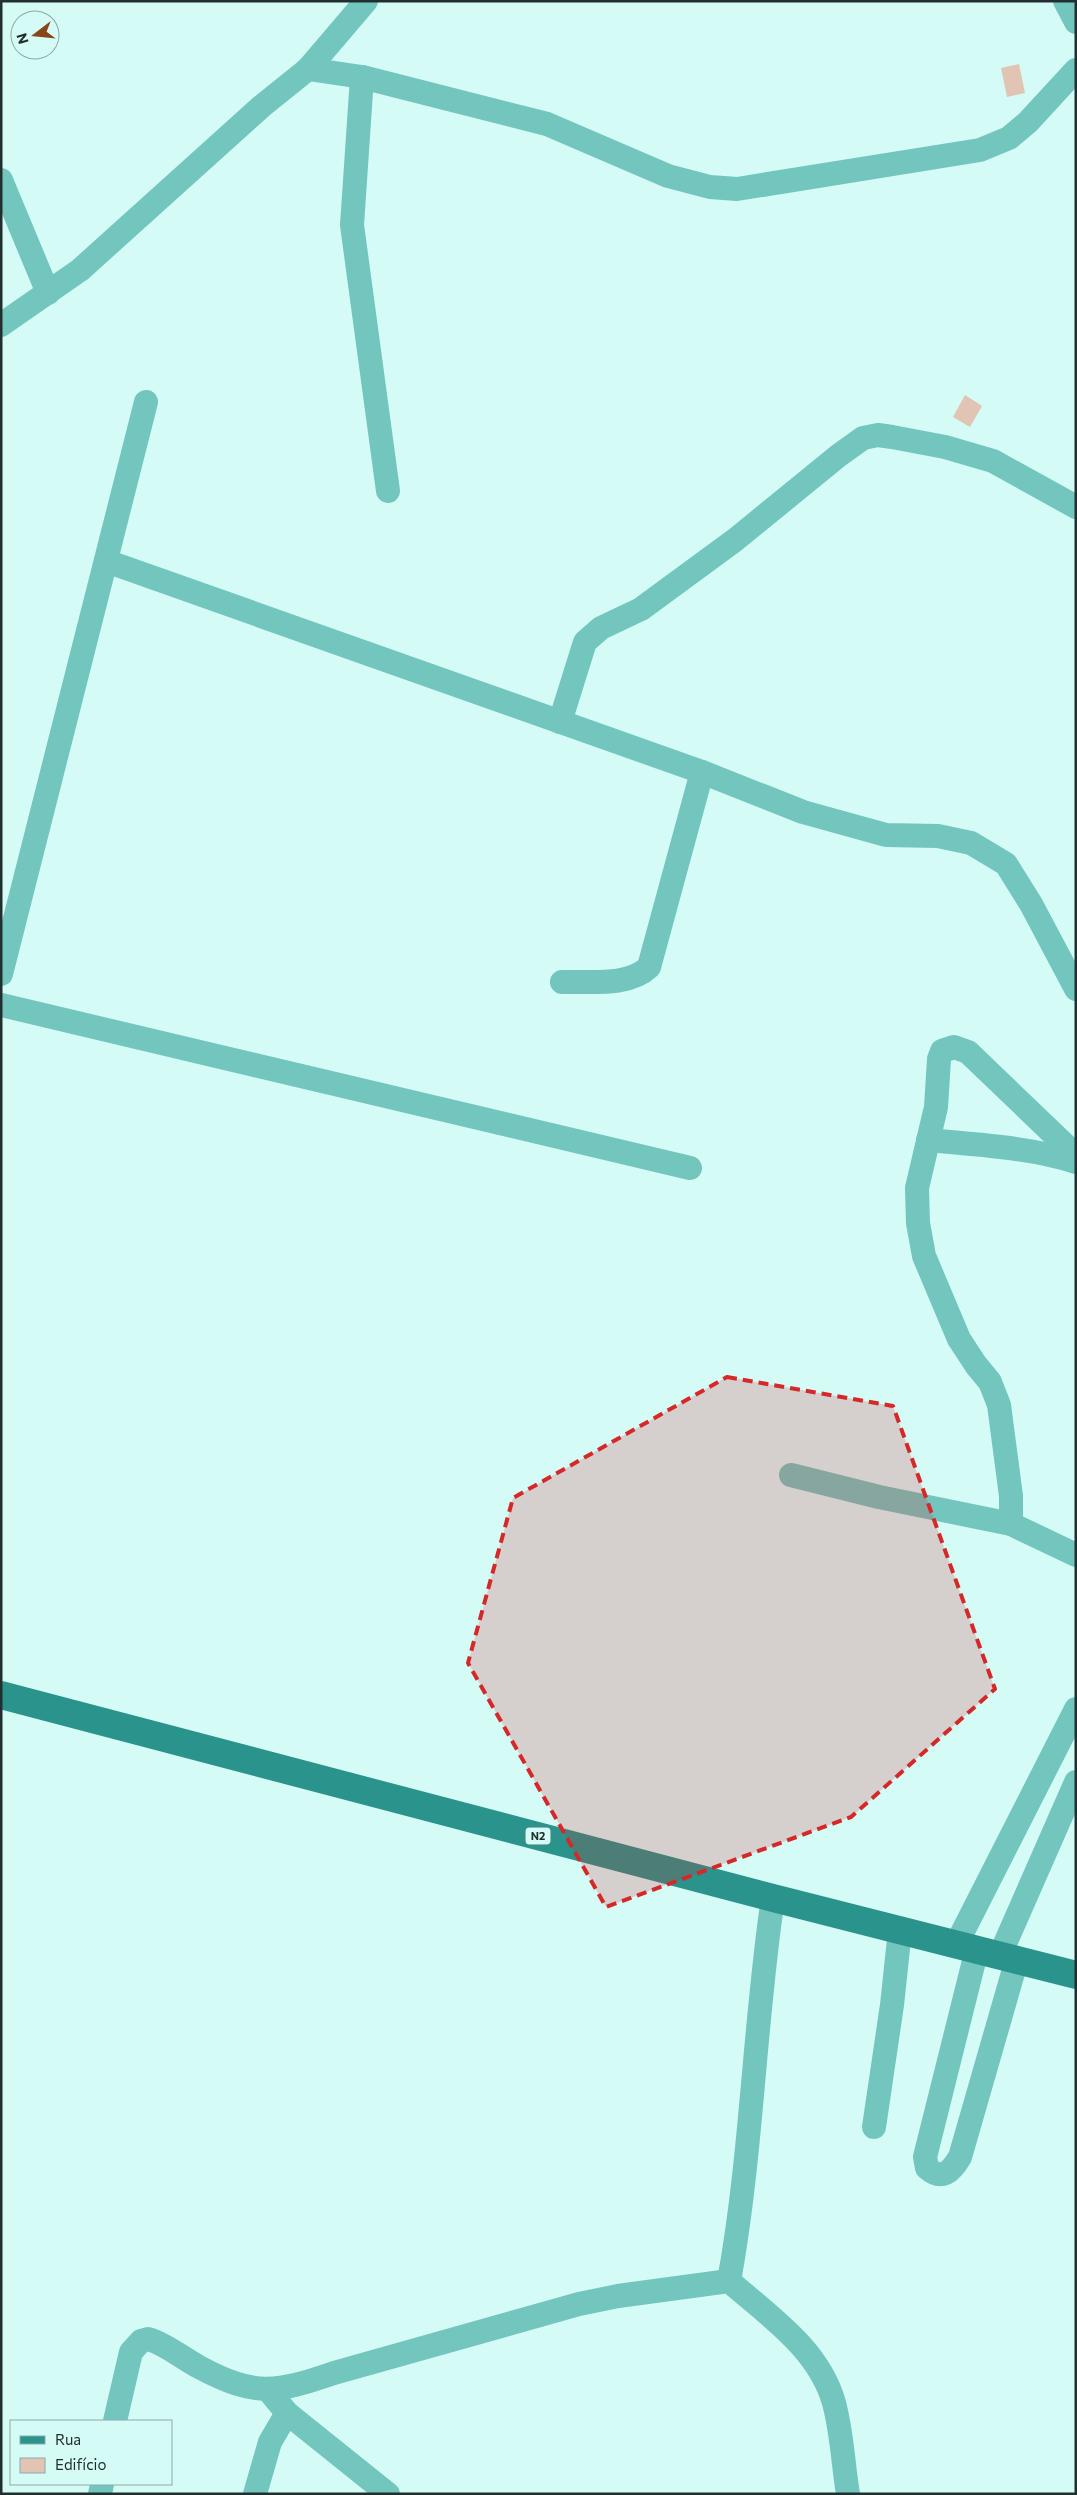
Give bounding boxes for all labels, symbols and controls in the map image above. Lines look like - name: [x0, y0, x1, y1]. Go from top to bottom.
- north arrow: [10, 10, 60, 60]
- text: N: [12, 31, 32, 46]
- road number: N2: [526, 1828, 550, 1844]
- legend: [10, 2420, 172, 2485]
- text: Rua: [55, 2430, 81, 2448]
- text: Edifício: [55, 2455, 106, 2473]

